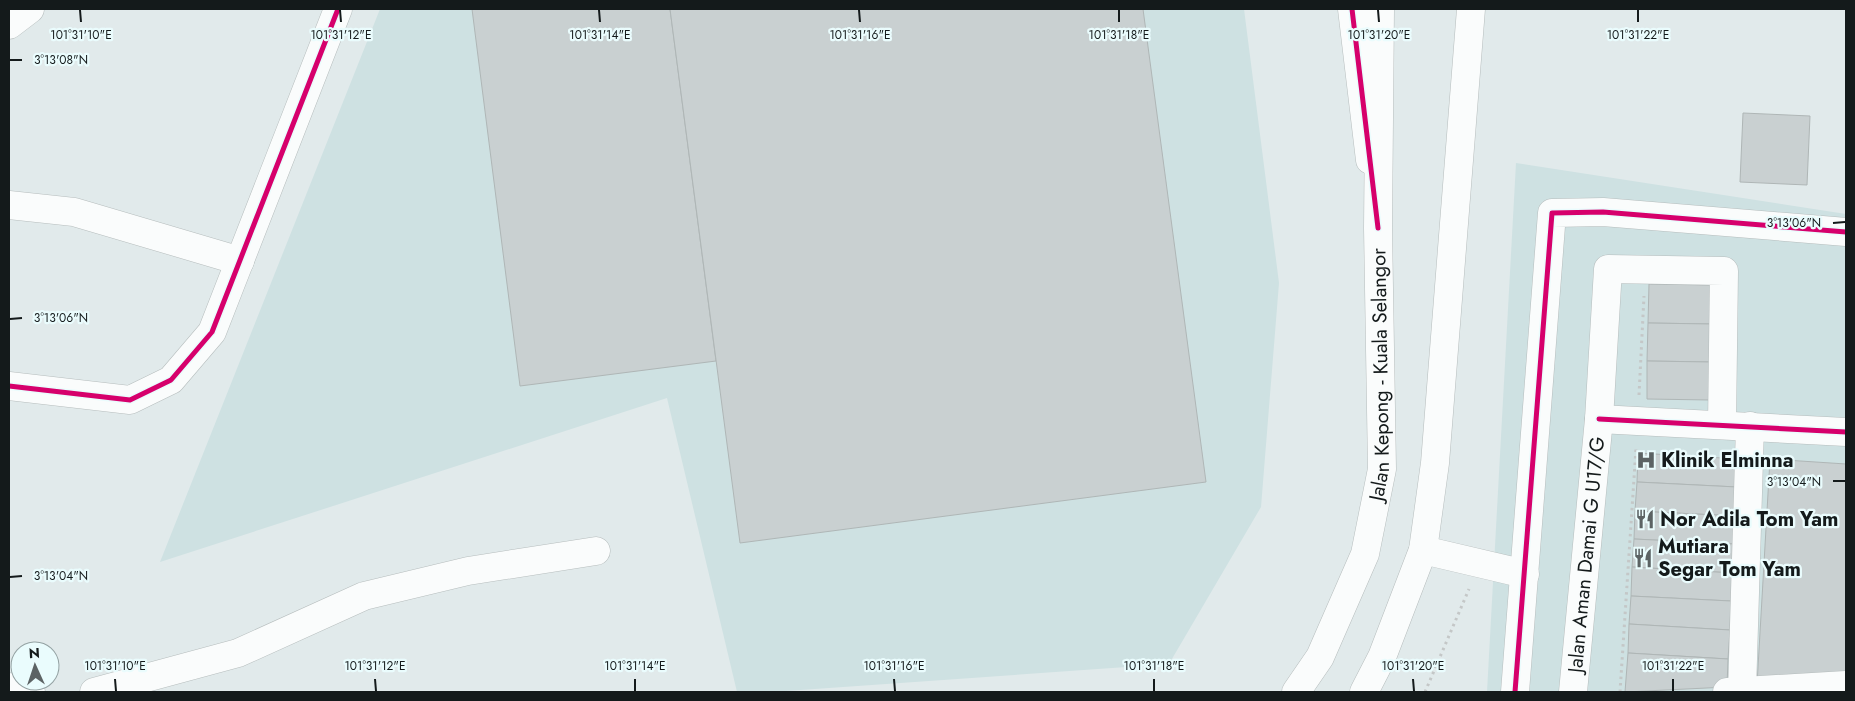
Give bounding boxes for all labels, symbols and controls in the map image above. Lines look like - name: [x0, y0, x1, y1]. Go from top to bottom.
- text: 101°31'10"E: [50, 26, 112, 44]
- text: 101°31'12"E: [310, 26, 372, 44]
- text: 101°31'14"E: [569, 26, 631, 44]
- text: 101°31'16"E: [829, 26, 891, 44]
- text: 101°31'18"E: [1089, 26, 1149, 44]
- text: 101°31'20"E: [1348, 26, 1410, 44]
- text: 101°31'22"E: [1607, 26, 1669, 44]
- text: 3°13'08"N: [34, 51, 88, 69]
- text: 3°13'06"N: [1767, 214, 1821, 232]
- street label: Jalan Kepong - Kuala Selangor: [1361, 248, 1397, 506]
- text: 3°13'06"N: [34, 309, 88, 327]
- street label: Jalan Aman Damai G U17/G: [1561, 435, 1612, 677]
- place label: Klinik Elminna: [1661, 446, 1794, 475]
- hospital icon: Klinik Elminna: [1635, 449, 1657, 471]
- text: 3°13'04"N: [1767, 473, 1821, 491]
- place label: Nor Adila Tom Yam: [1660, 505, 1838, 534]
- restaurant icon: Nor Adila Tom Yam: [1634, 508, 1656, 530]
- place label: Mutiara Segar Tom Yam: [1658, 532, 1801, 584]
- restaurant icon: Mutiara Segar Tom Yam: [1632, 547, 1654, 569]
- text: 3°13'04"N: [34, 567, 88, 585]
- north arrow: [10, 641, 60, 691]
- text: N: [28, 643, 40, 663]
- text: 101°31'10"E: [84, 657, 146, 675]
- text: 101°31'12"E: [344, 657, 406, 675]
- text: 101°31'14"E: [604, 657, 666, 675]
- text: 101°31'16"E: [863, 657, 925, 675]
- text: 101°31'18"E: [1124, 657, 1184, 675]
- text: 101°31'20"E: [1382, 657, 1444, 675]
- text: 101°31'22"E: [1642, 657, 1704, 675]

